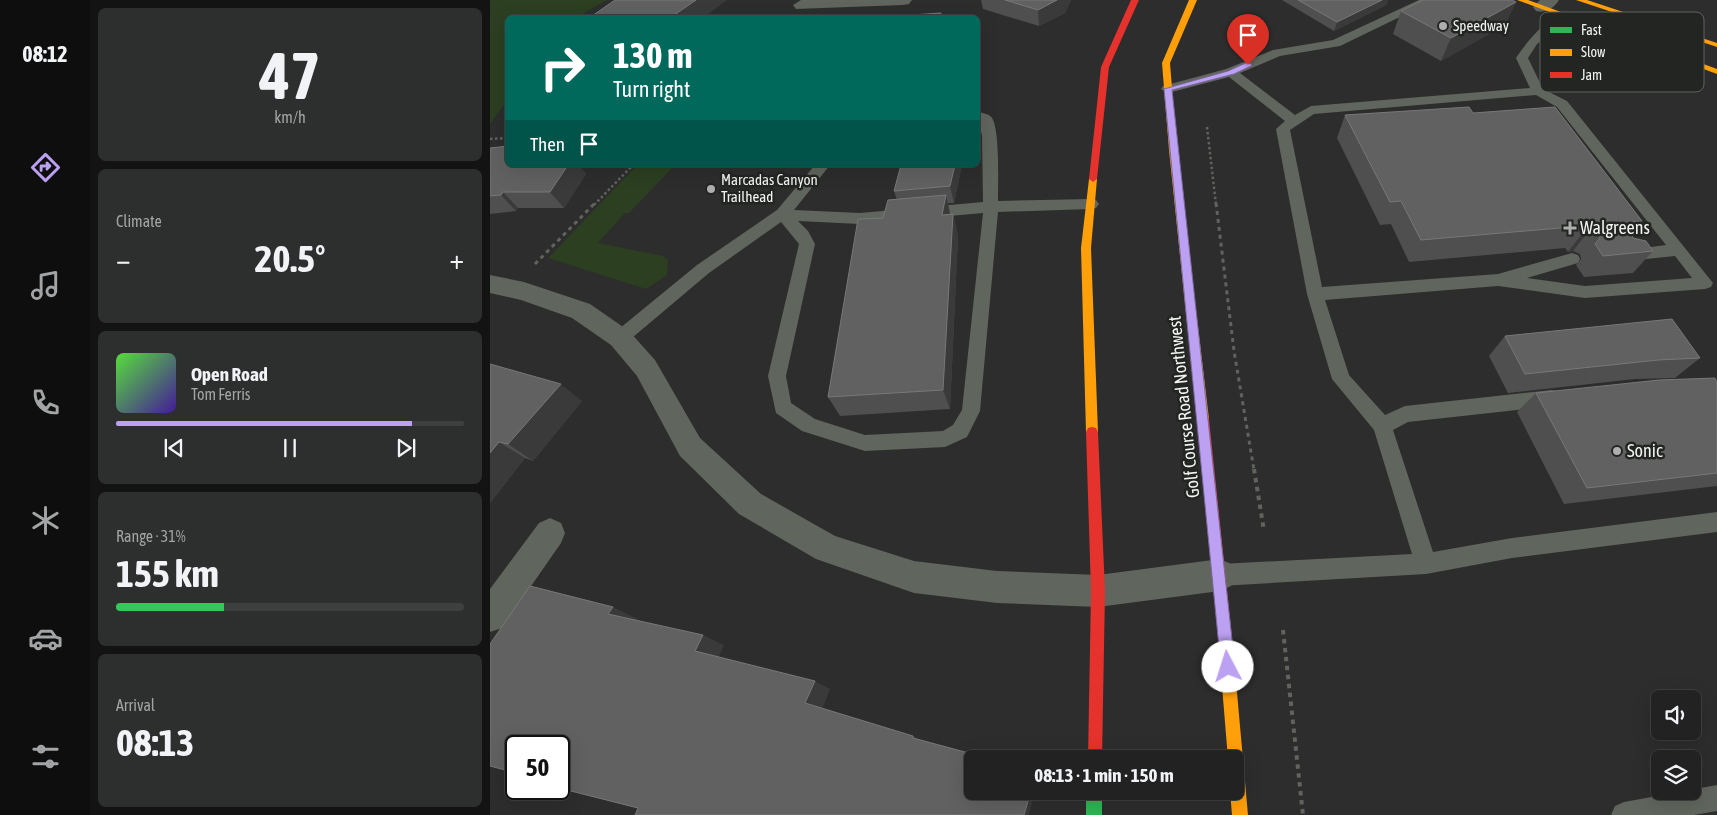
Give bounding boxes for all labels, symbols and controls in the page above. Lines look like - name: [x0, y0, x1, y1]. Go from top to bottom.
- legend: [1540, 12, 1704, 92]
- pin: [1227, 14, 1269, 65]
- place label: Speedway: [1453, 17, 1509, 34]
- marker: Speedway: [1437, 20, 1449, 32]
- icon: arrive: [1234, 21, 1262, 49]
- text: Fast: [1581, 22, 1602, 38]
- icon: right: [530, 35, 595, 100]
- text: 130 m: [613, 35, 692, 75]
- text: 47: [259, 38, 321, 113]
- text: 08:12: [22, 41, 68, 67]
- text: Slow: [1581, 44, 1606, 60]
- text: Jam: [1581, 67, 1602, 83]
- text: Turn right: [613, 76, 690, 102]
- text: km/h: [274, 108, 306, 126]
- icon: arrive: [575, 130, 603, 158]
- text: Then: [530, 133, 565, 155]
- icon: directions: [28, 150, 63, 185]
- place label: Marcadas Canyon Trailhead: [721, 171, 818, 205]
- marker: Marcadas Canyon Trailhead: [705, 183, 717, 195]
- text: Climate: [116, 212, 162, 230]
- place label: Walgreens: [1580, 217, 1650, 238]
- marker: Walgreens: [1564, 222, 1576, 234]
- text: 20.5°: [255, 237, 325, 280]
- text: −: [116, 243, 131, 275]
- text: +: [449, 243, 464, 275]
- icon: music: [28, 268, 63, 303]
- street label: Golf Course Road Northwest: [1163, 315, 1204, 499]
- text: Open Road: [191, 363, 268, 385]
- icon: phone: [28, 385, 63, 420]
- text: Tom Ferris: [191, 385, 250, 403]
- icon: previous: [160, 434, 188, 462]
- icon: pause: [276, 434, 304, 462]
- icon: next: [392, 434, 420, 462]
- place label: Sonic: [1627, 440, 1663, 461]
- marker: Sonic: [1611, 445, 1623, 457]
- icon: climate: [28, 503, 63, 538]
- text: Range · 31%: [116, 527, 186, 545]
- text: 155 km: [116, 552, 219, 595]
- icon: car: [28, 621, 63, 656]
- position arrow: [1201, 640, 1253, 692]
- map controls: [1651, 690, 1701, 800]
- button: sound: [1651, 690, 1701, 740]
- text: Arrival: [116, 696, 155, 714]
- text: 08:13: [116, 721, 194, 764]
- speed limit sign: 50: [505, 735, 570, 800]
- icon: filters: [28, 739, 63, 774]
- button: layers: [1651, 750, 1701, 800]
- text: 08:13 · 1 min · 150 m: [1034, 764, 1174, 786]

